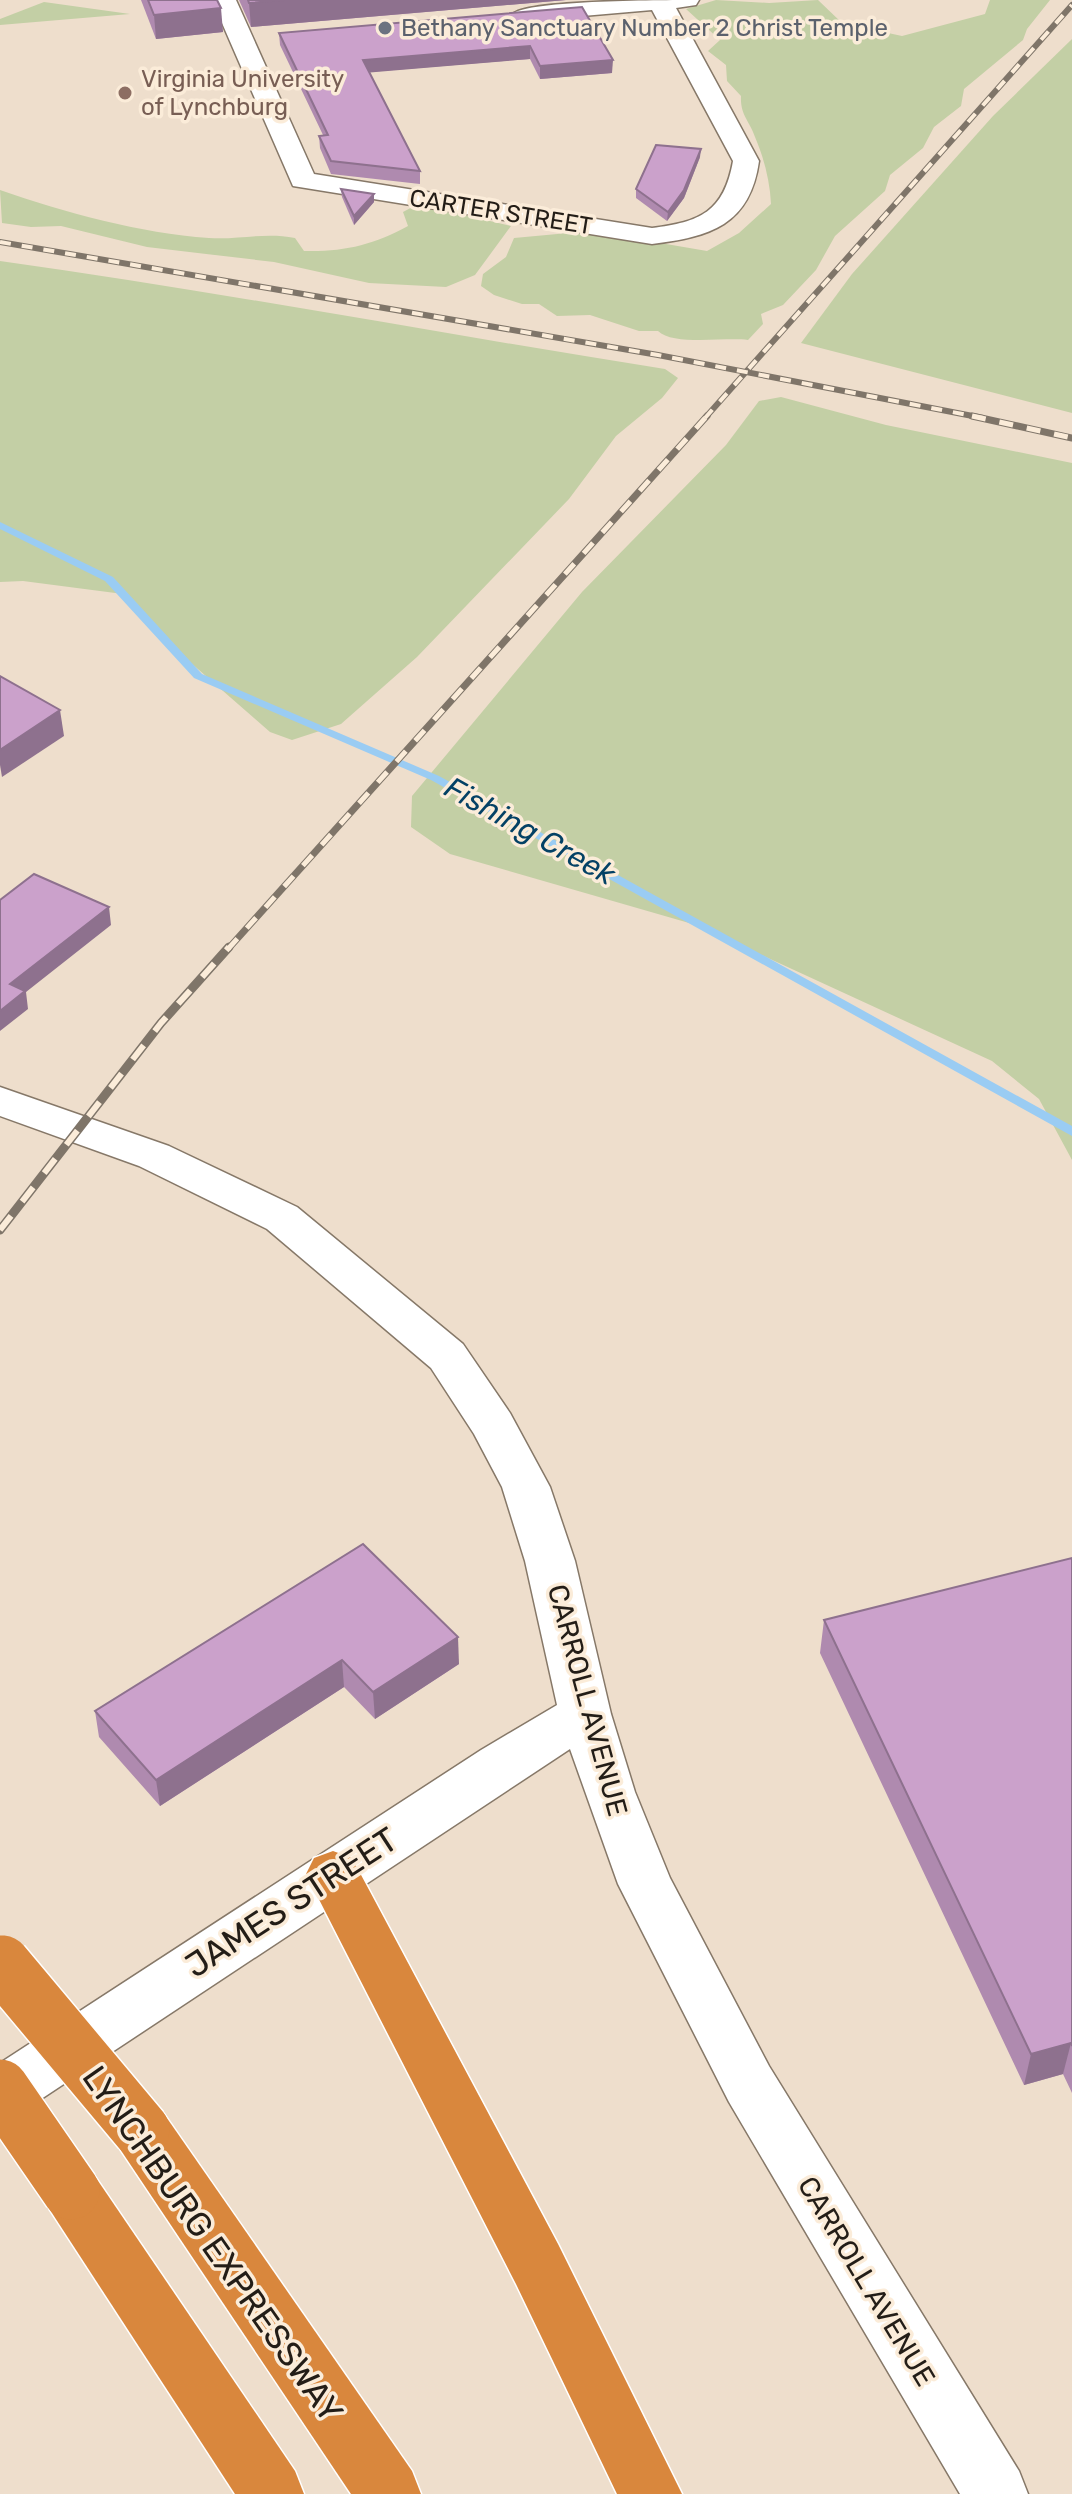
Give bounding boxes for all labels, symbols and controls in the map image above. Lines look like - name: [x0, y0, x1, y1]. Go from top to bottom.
- place label: Bethany Sanctuary Number 2 Christ Temple: [401, 14, 888, 42]
- marker: Bethany Sanctuary Number 2 Christ Temple: [376, 19, 394, 37]
- place label: Virginia University of Lynchburg: [141, 65, 344, 121]
- marker: Virginia University of Lynchburg: [116, 84, 134, 102]
- street label: CARTER STREET: [408, 184, 595, 240]
- water label: Fishing Creek: [438, 769, 622, 893]
- street label: CARROLL AVENUE: [541, 1581, 634, 1820]
- street label: JAMES STREET: [177, 1819, 405, 1986]
- street label: LYNCHBURG EXPRESSWAY: [74, 2058, 351, 2430]
- street label: CARROLL AVENUE: [791, 2171, 942, 2392]

